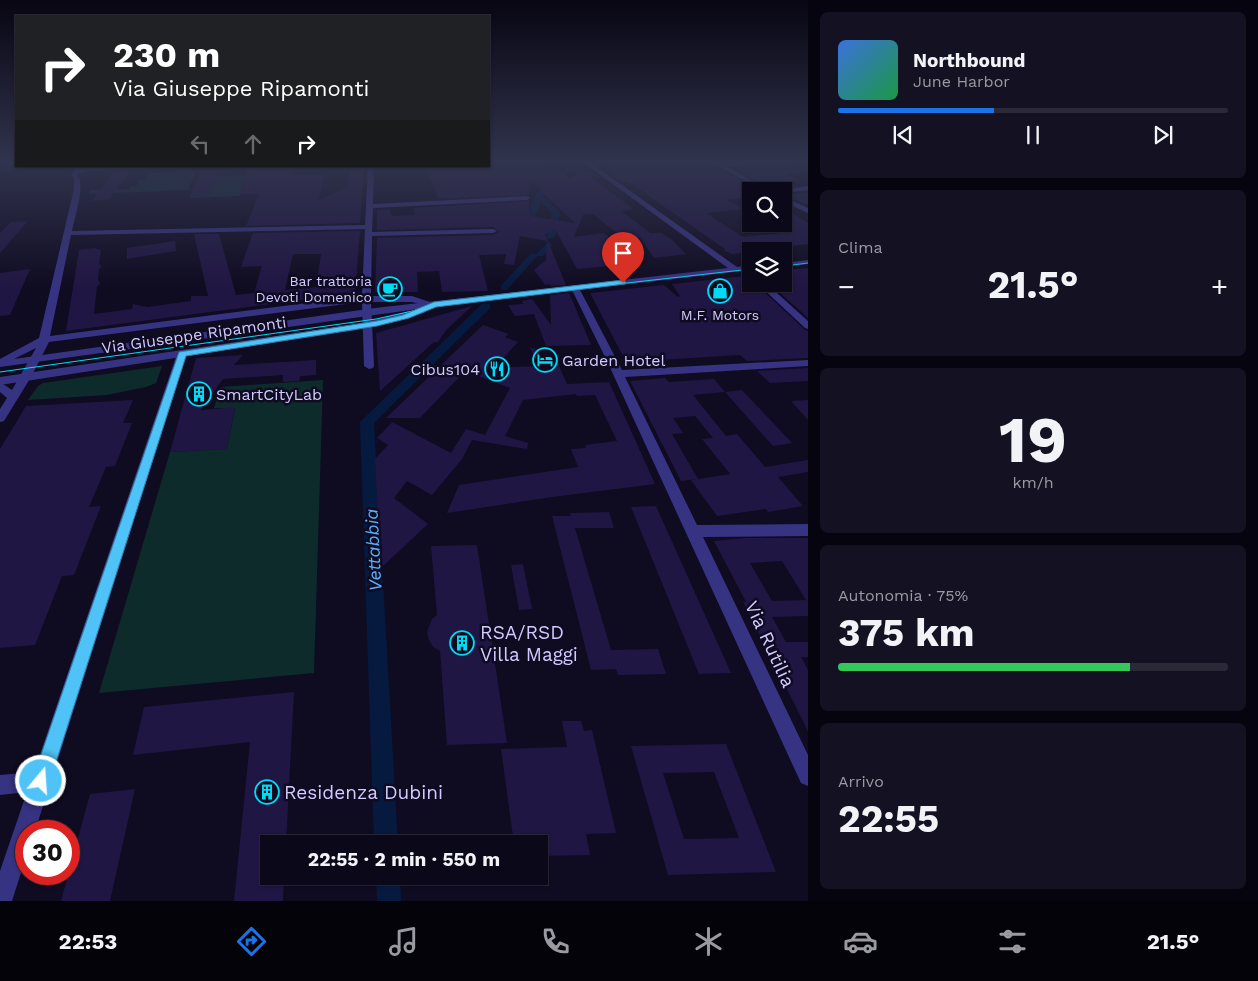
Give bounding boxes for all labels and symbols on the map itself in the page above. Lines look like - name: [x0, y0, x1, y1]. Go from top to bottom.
- pin: [602, 232, 644, 283]
- place label: Bar trattoria Devoti Domenico: [256, 273, 372, 305]
- cafe icon: Bar trattoria Devoti Domenico: [377, 276, 403, 302]
- shop icon: M.F. Motors: [707, 278, 733, 304]
- place label: M.F. Motors: [681, 307, 759, 323]
- street label: Via Giuseppe Ripamonti: [100, 313, 288, 357]
- hotel icon: Garden Hotel: [532, 347, 558, 373]
- place label: Garden Hotel: [562, 351, 666, 370]
- restaurant icon: Cibus104: [484, 356, 510, 382]
- place label: Cibus104: [410, 360, 480, 379]
- building icon: SmartCityLab: [186, 381, 212, 407]
- place label: SmartCityLab: [216, 385, 322, 404]
- water label: Vettabbia: [360, 508, 386, 592]
- street label: Via Rutilia: [740, 597, 800, 691]
- place label: RSA/RSD Villa Maggi: [480, 621, 578, 666]
- building icon: RSA/RSD Villa Maggi: [449, 630, 475, 656]
- position arrow: [14, 754, 66, 806]
- building icon: Residenza Dubini: [254, 779, 280, 805]
- place label: Residenza Dubini: [284, 781, 443, 804]
- speed limit sign: 30: [15, 820, 80, 885]

